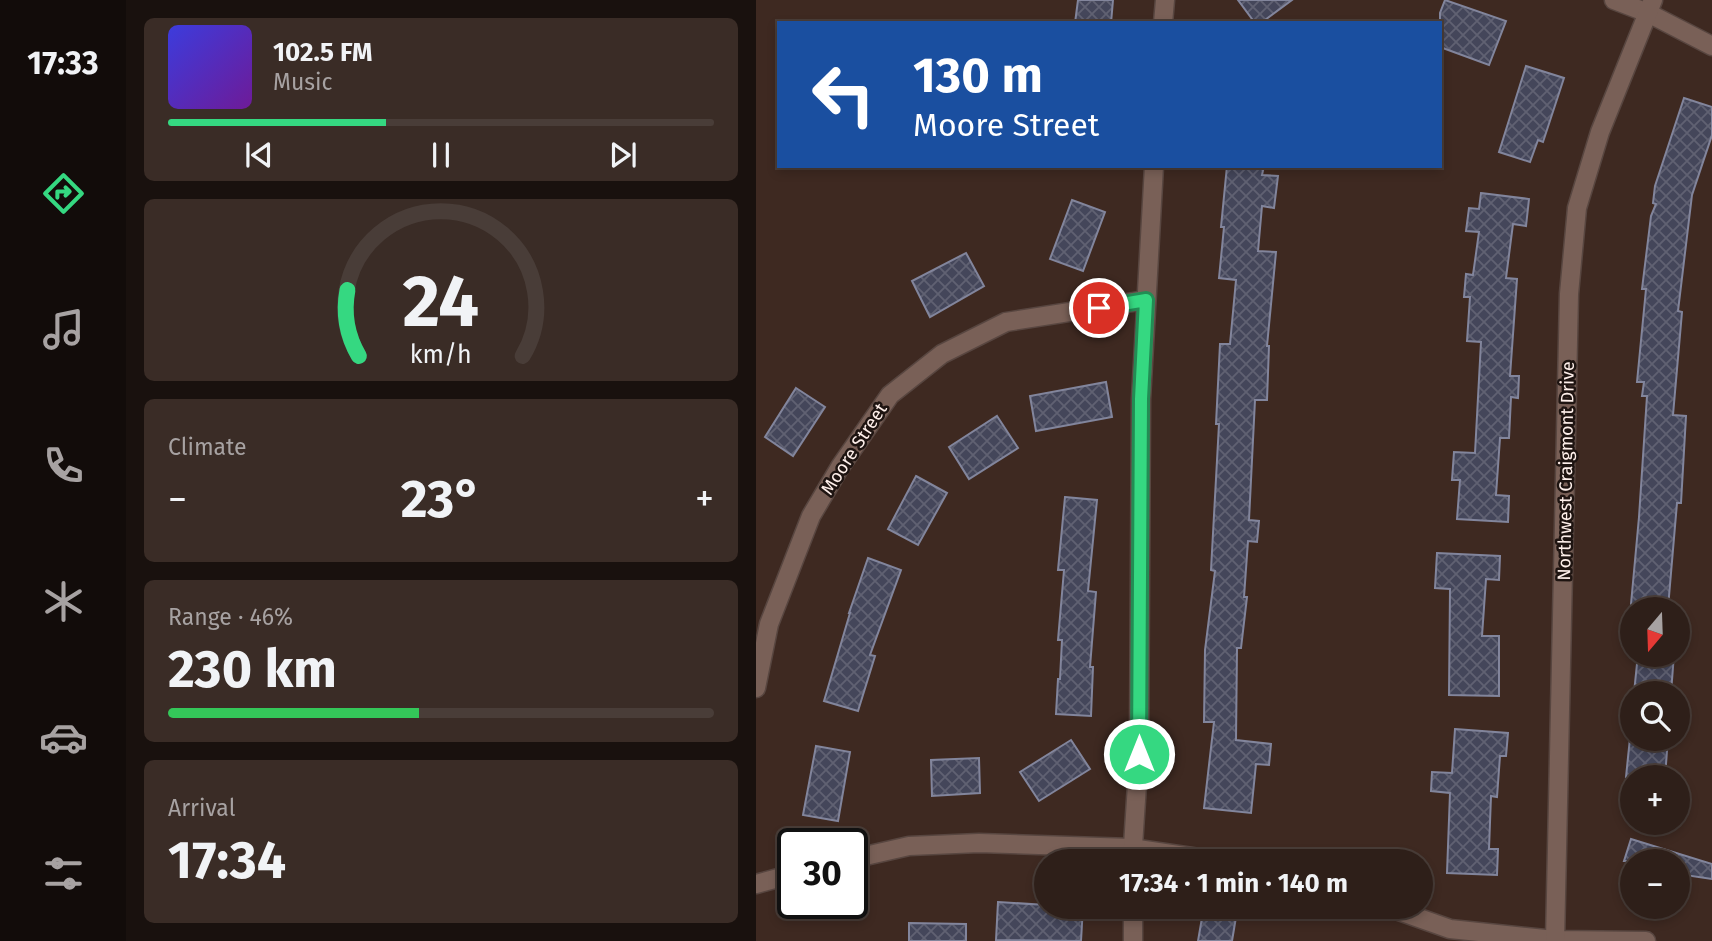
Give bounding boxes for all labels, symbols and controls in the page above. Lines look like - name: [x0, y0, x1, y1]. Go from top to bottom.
- text: 102.5 FM: [273, 37, 372, 68]
- text: 17:33: [27, 44, 99, 82]
- text: 130 m: [913, 46, 1043, 105]
- icon: left: [798, 49, 889, 140]
- text: Music: [273, 68, 333, 96]
- text: Moore Street: [913, 106, 1099, 144]
- icon: previous: [240, 136, 278, 174]
- icon: pause: [422, 136, 460, 174]
- icon: next: [604, 136, 642, 174]
- icon: directions: [39, 169, 88, 218]
- text: 24: [403, 258, 479, 345]
- pin: [1069, 278, 1129, 338]
- icon: arrive: [1080, 289, 1118, 327]
- icon: music: [39, 305, 88, 354]
- text: km/h: [410, 340, 472, 370]
- street label: Northwest Craigmont Drive: [1553, 361, 1579, 581]
- street label: Moore Street: [816, 399, 892, 499]
- text: Climate: [168, 433, 247, 461]
- icon: phone: [39, 441, 88, 490]
- text: 23°: [401, 468, 481, 531]
- text: −: [168, 476, 187, 522]
- text: +: [695, 476, 714, 522]
- icon: climate: [39, 577, 88, 626]
- north arrow: [1620, 597, 1690, 667]
- map controls: [1620, 597, 1690, 919]
- text: Range · 46%: [168, 603, 293, 631]
- text: 230 km: [168, 638, 337, 701]
- button: search: [1620, 681, 1690, 751]
- icon: car: [39, 713, 88, 762]
- position arrow: [1102, 717, 1176, 791]
- button: +: [1620, 765, 1690, 835]
- text: Arrival: [168, 794, 235, 822]
- speed limit sign: 30: [777, 828, 868, 919]
- text: 17:34: [168, 829, 286, 892]
- icon: filters: [39, 849, 88, 898]
- button: −: [1620, 849, 1690, 919]
- text: 17:34 · 1 min · 140 m: [1119, 868, 1348, 899]

